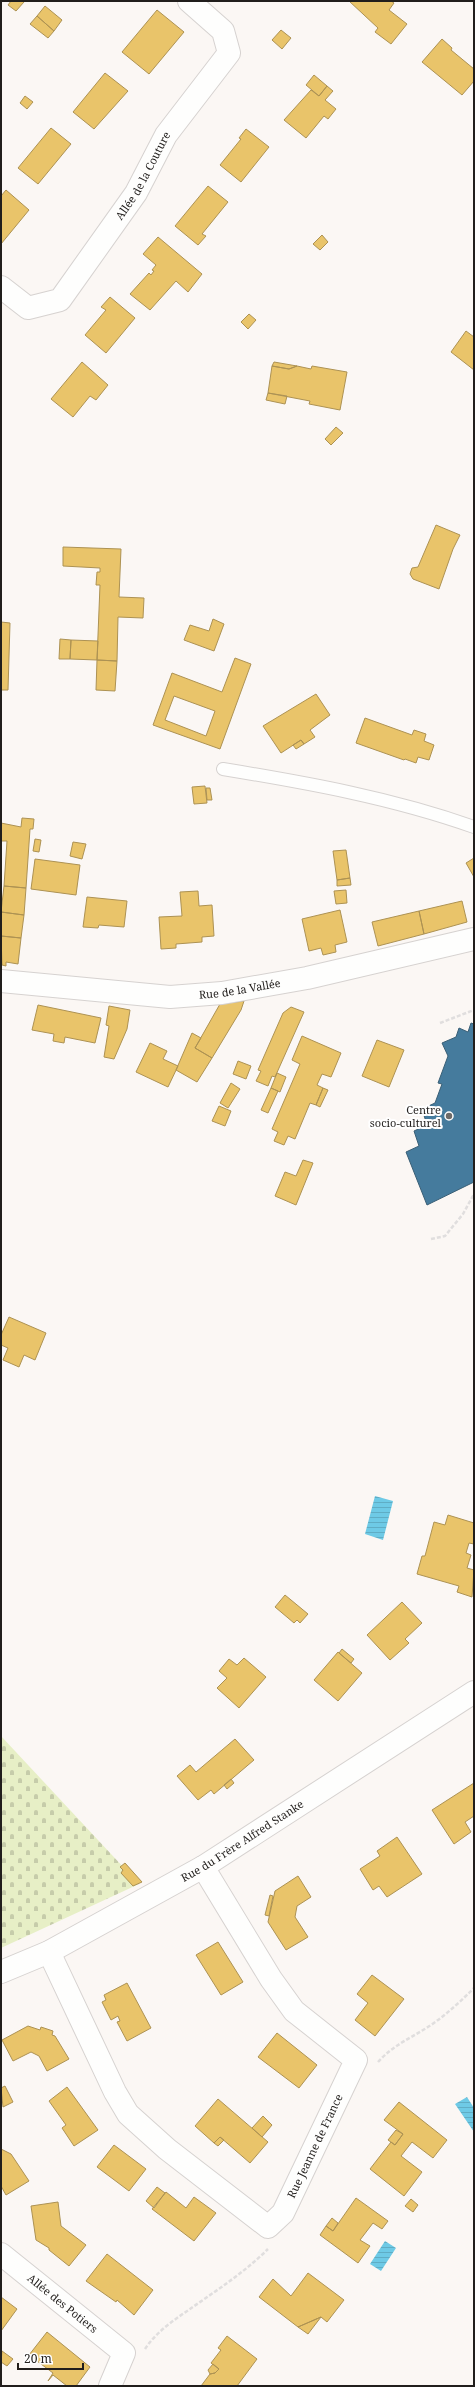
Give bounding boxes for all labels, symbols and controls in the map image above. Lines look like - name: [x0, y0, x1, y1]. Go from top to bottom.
- street label: Allée de la Couture: [111, 128, 173, 222]
- street label: Rue de la Vallée: [198, 975, 282, 1002]
- place label: Centre socio-culturel: [370, 1102, 442, 1130]
- marker: Centre socio-culturel: [444, 1111, 454, 1121]
- street label: Rue du Frère Alfred Stanke: [178, 1796, 306, 1885]
- street label: Rue Jeanne de France: [283, 2091, 346, 2200]
- street label: Allée des Potiers: [25, 2270, 101, 2336]
- scale bar: [18, 2345, 83, 2371]
- text: 20 m: [24, 2350, 52, 2367]

